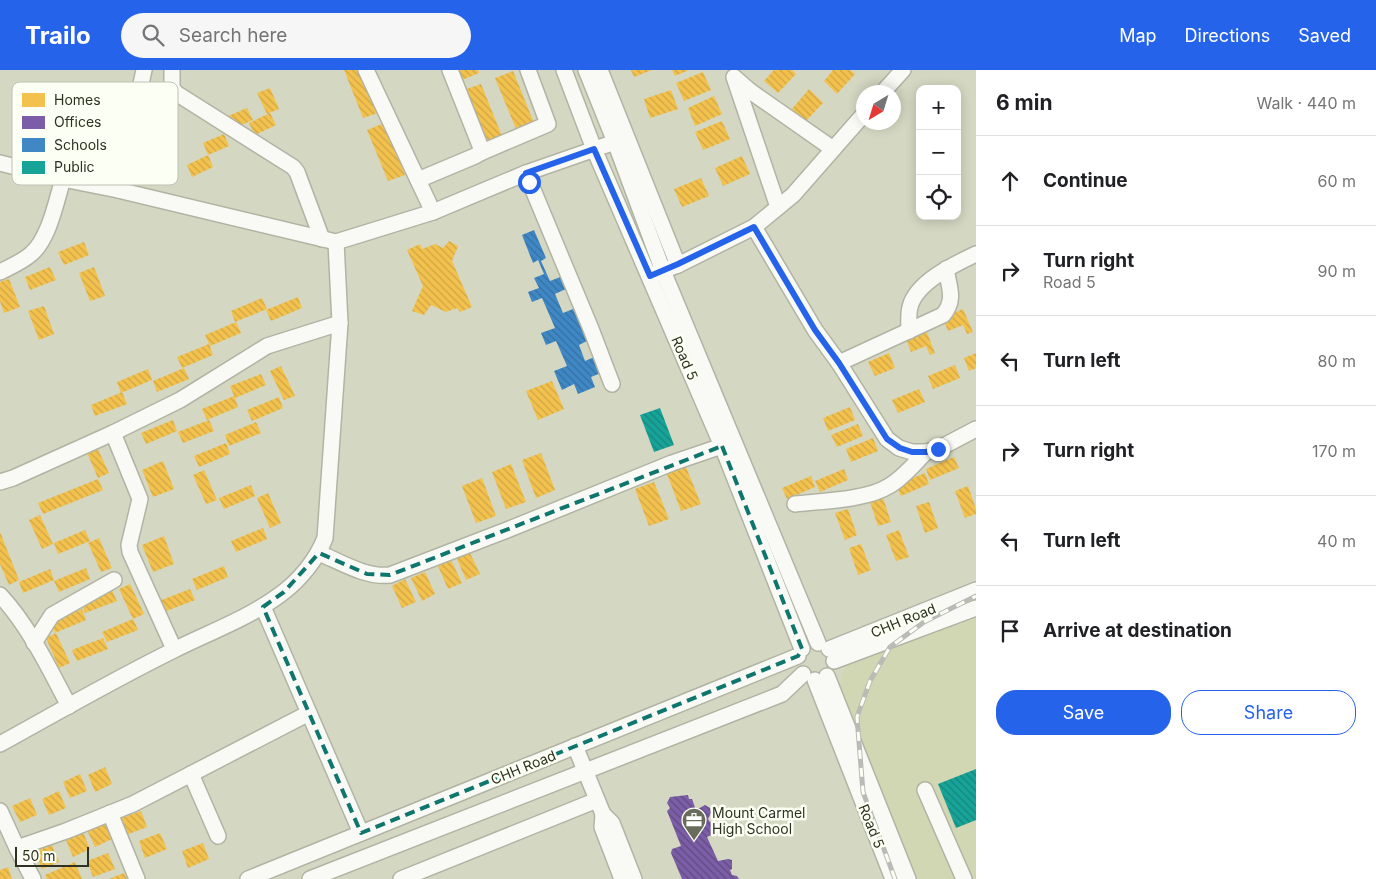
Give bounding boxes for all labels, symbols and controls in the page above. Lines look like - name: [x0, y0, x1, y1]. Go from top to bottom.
- search box: [121, 13, 471, 58]
- text: Trailo: [25, 21, 91, 50]
- icon: search: [139, 21, 167, 49]
- text: Search here: [179, 24, 287, 47]
- text: Map: [1119, 25, 1157, 46]
- text: Directions: [1185, 25, 1270, 46]
- text: Saved: [1298, 25, 1351, 46]
- legend: [12, 82, 178, 185]
- north arrow: [856, 85, 901, 130]
- map controls: [916, 85, 961, 220]
- button: +: [916, 85, 961, 130]
- text: 6 min: [996, 90, 1053, 115]
- text: Homes: [54, 91, 101, 108]
- text: Walk · 440 m: [1257, 93, 1356, 113]
- text: Offices: [54, 113, 101, 130]
- button: −: [916, 130, 961, 175]
- text: Schools: [54, 136, 107, 153]
- text: Public: [54, 158, 95, 175]
- icon: ahead: [996, 167, 1024, 195]
- text: Continue: [1043, 169, 1128, 192]
- route start: [518, 171, 541, 194]
- text: 60 m: [1317, 171, 1356, 191]
- button: locate: [916, 175, 961, 220]
- text: Turn right: [1043, 249, 1134, 272]
- icon: right: [996, 257, 1024, 285]
- text: 90 m: [1317, 261, 1356, 281]
- text: Road 5: [1043, 272, 1096, 292]
- street label: Road 5: [668, 333, 702, 383]
- icon: left: [996, 347, 1024, 375]
- text: Turn left: [1043, 349, 1121, 372]
- text: 80 m: [1317, 351, 1356, 371]
- icon: right: [996, 437, 1024, 465]
- route end: [927, 438, 950, 461]
- text: Turn right: [1043, 439, 1134, 462]
- text: 170 m: [1312, 441, 1356, 461]
- icon: left: [996, 527, 1024, 555]
- text: Turn left: [1043, 529, 1121, 552]
- text: 40 m: [1317, 531, 1356, 551]
- street label: CHH Road: [868, 599, 938, 641]
- icon: arrive: [996, 617, 1024, 645]
- text: Arrive at destination: [1043, 619, 1232, 642]
- button: Save: [996, 690, 1171, 735]
- button: Share: [1181, 690, 1356, 735]
- street label: CHH Road: [488, 746, 558, 788]
- street label: Road 5: [855, 801, 889, 851]
- place label: Mount Carmel High School: [712, 804, 806, 837]
- office icon: Mount Carmel High School: [681, 807, 707, 841]
- scale bar: [15, 844, 89, 867]
- text: 50 m: [22, 847, 56, 864]

